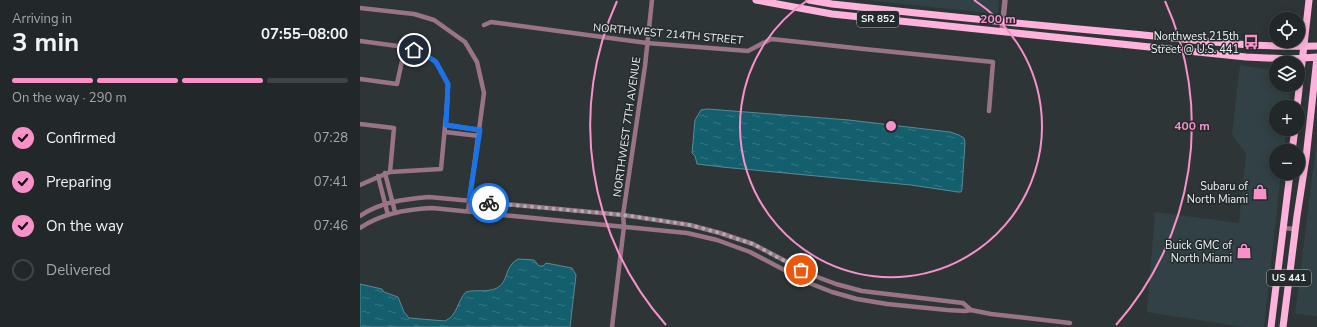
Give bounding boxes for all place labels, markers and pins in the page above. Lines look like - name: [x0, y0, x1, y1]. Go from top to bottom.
- place label: Northwest 215th Street @ U.S. 441: [1151, 29, 1239, 57]
- pin: [397, 33, 431, 67]
- bus stop icon: Northwest 215th Street @ U.S. 441: [1242, 33, 1260, 51]
- centre of rings: [884, 119, 898, 133]
- place label: Subaru of North Miami: [1187, 179, 1248, 207]
- shop icon: Subaru of North Miami: [1251, 183, 1269, 201]
- place label: Buick GMC of North Miami: [1165, 238, 1232, 266]
- shop icon: Buick GMC of North Miami: [1235, 242, 1253, 260]
- pin: [784, 253, 818, 287]

